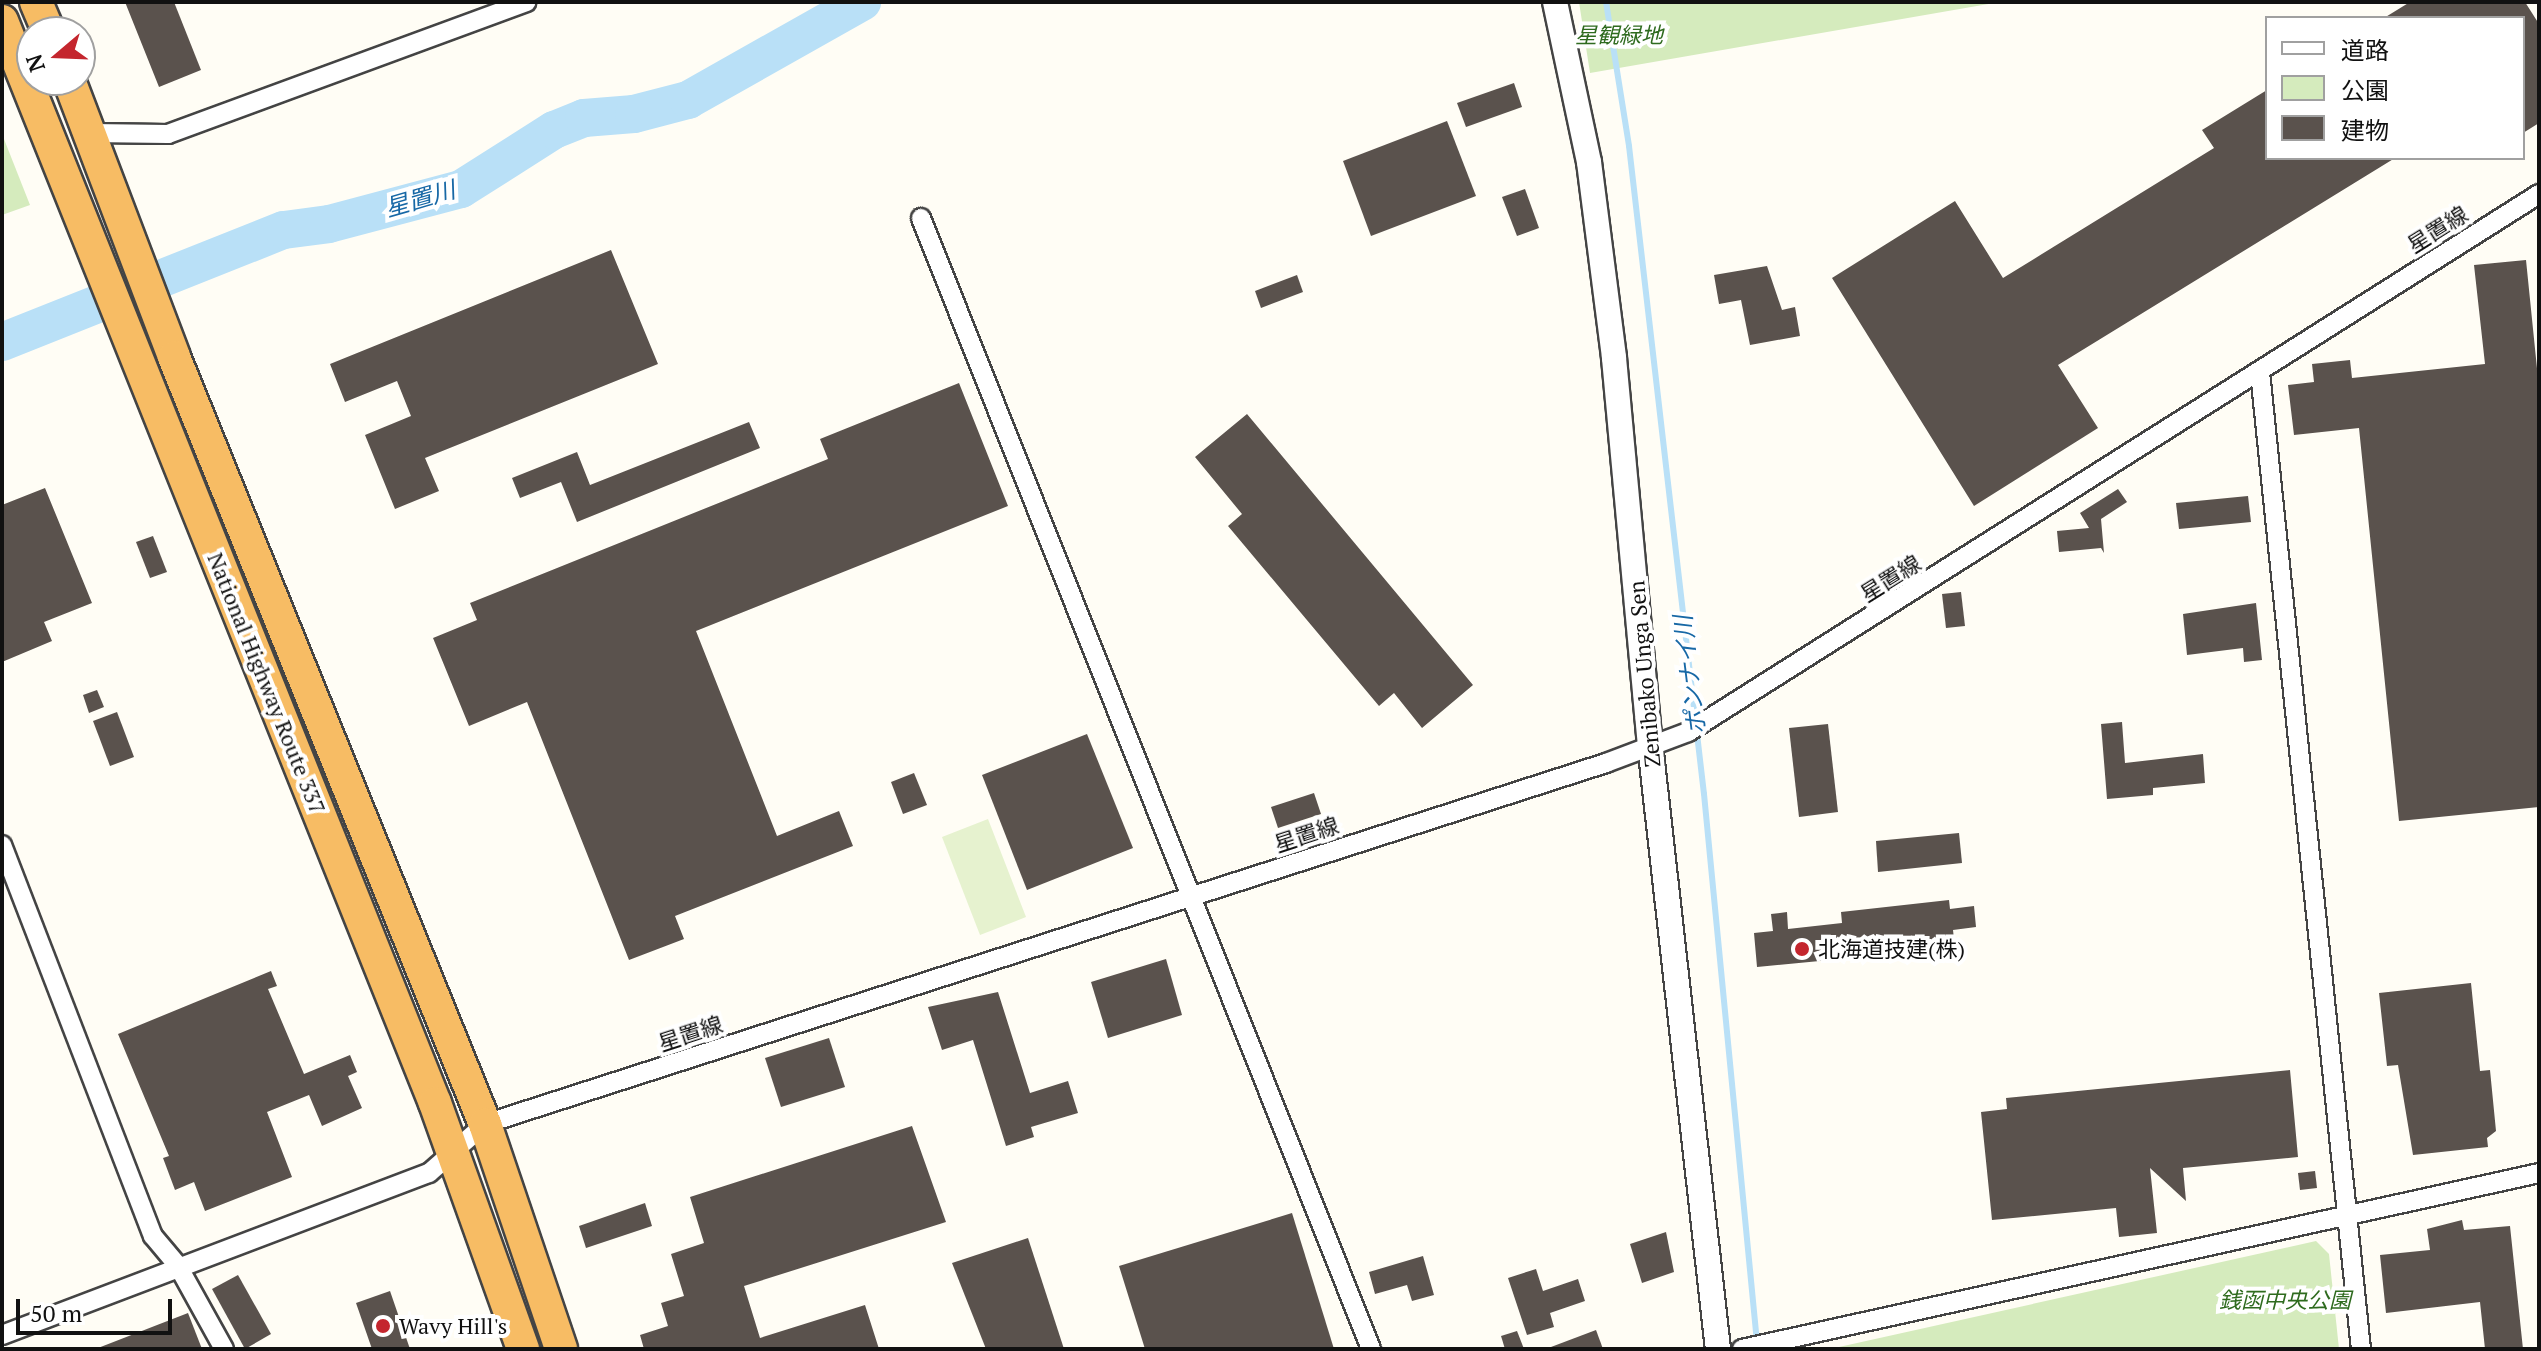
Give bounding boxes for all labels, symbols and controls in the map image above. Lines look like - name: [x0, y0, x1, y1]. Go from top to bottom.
- north arrow: [16, 16, 96, 96]
- legend: [2265, 16, 2525, 160]
- park label: 星観緑地: [1575, 22, 1663, 48]
- text: 道路: [2341, 34, 2389, 66]
- text: N: [18, 51, 51, 76]
- text: 公園: [2341, 74, 2389, 106]
- text: 建物: [2341, 114, 2389, 146]
- water label: 星置川: [381, 175, 459, 223]
- street label: 星置線: [2402, 200, 2472, 258]
- street label: National Highway Route 337: [202, 549, 332, 817]
- street label: 星置線: [1855, 549, 1925, 607]
- street label: Zenibako Unga Sen: [1623, 580, 1665, 768]
- water label: ポンナイ川: [1668, 614, 1712, 736]
- street label: 星置線: [1271, 811, 1341, 857]
- place label: 北海道技建(株): [1818, 936, 1965, 962]
- marker: 北海道技建(株): [1793, 940, 1811, 958]
- street label: 星置線: [655, 1010, 725, 1056]
- scale bar: [20, 1283, 176, 1333]
- park label: 銭函中央公園: [2219, 1287, 2351, 1313]
- text: 50 m: [30, 1297, 82, 1329]
- place label: Wavy Hill's: [399, 1313, 507, 1339]
- marker: Wavy Hill's: [374, 1317, 392, 1335]

